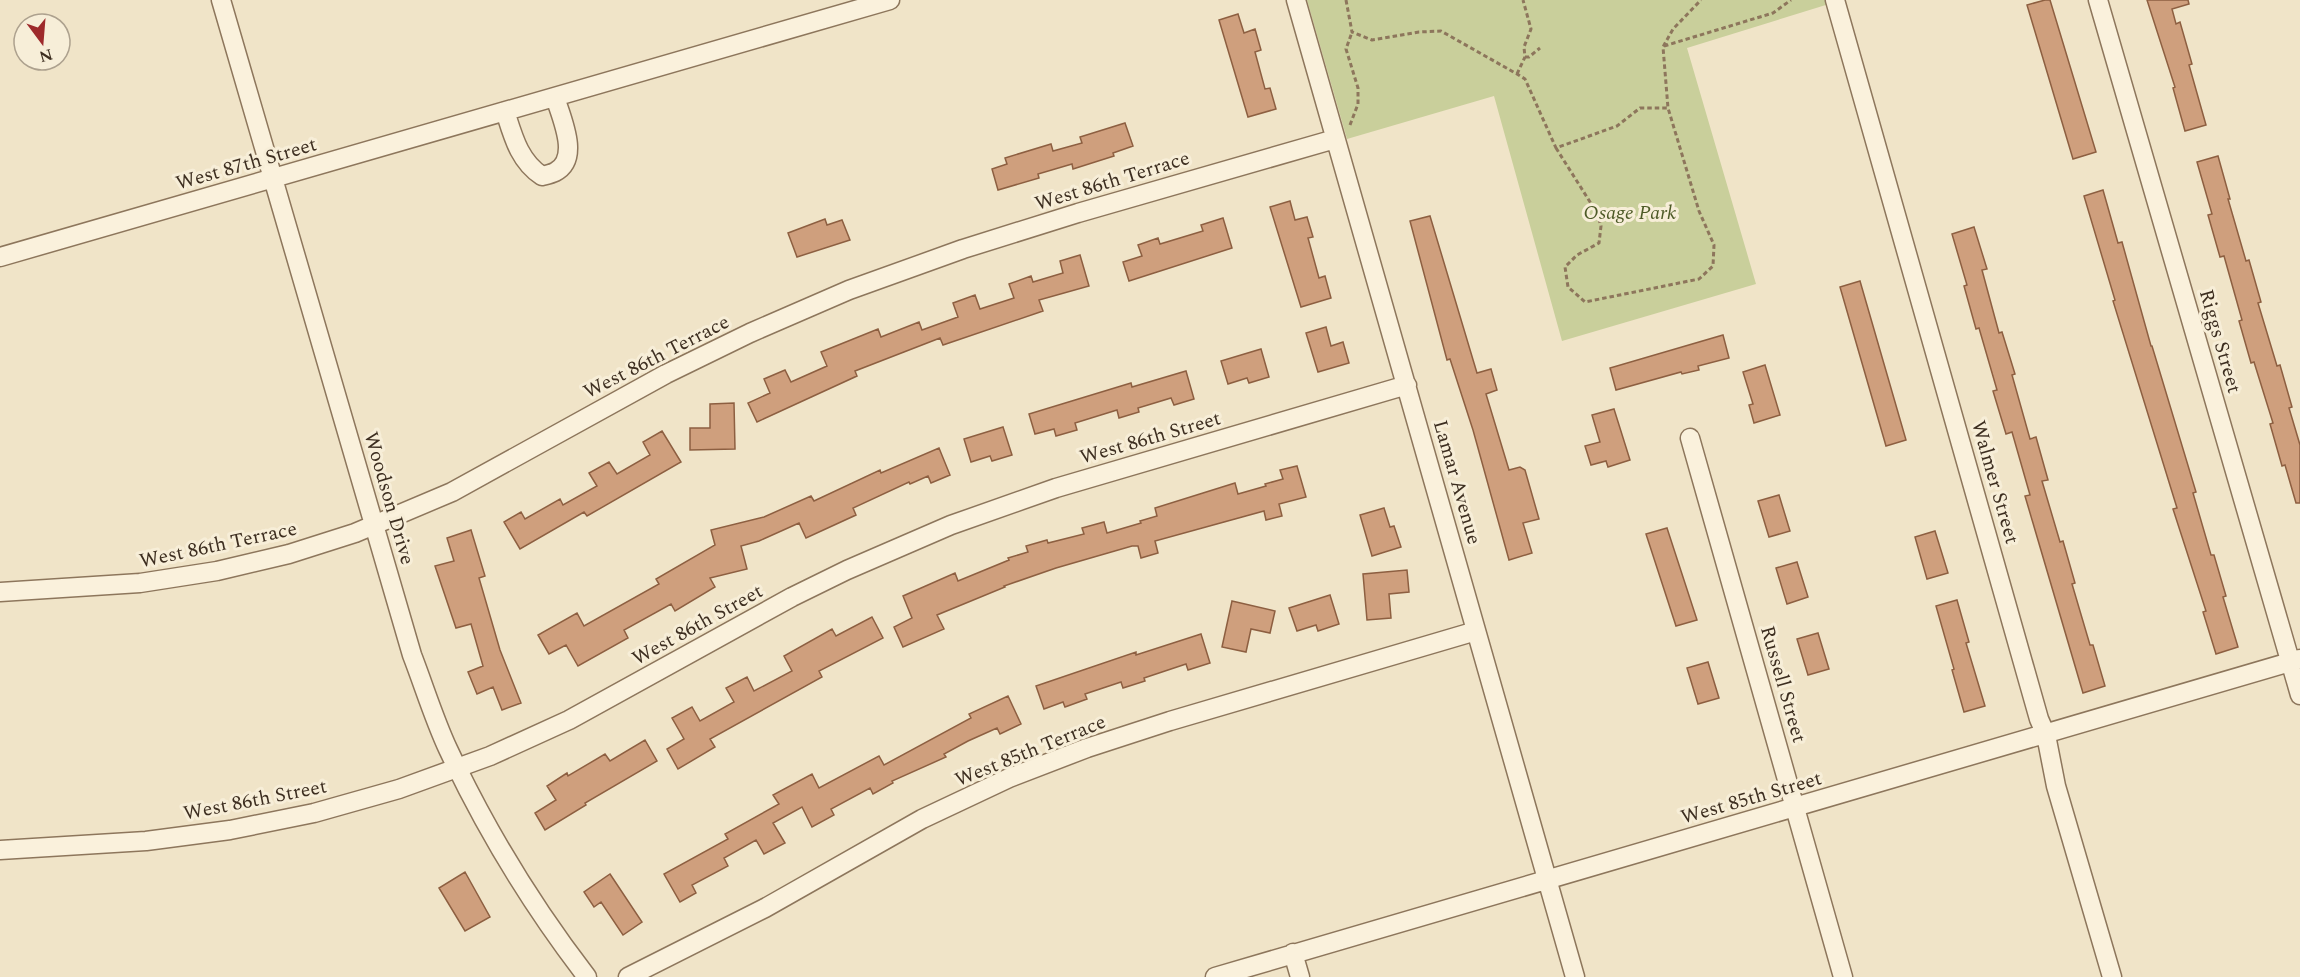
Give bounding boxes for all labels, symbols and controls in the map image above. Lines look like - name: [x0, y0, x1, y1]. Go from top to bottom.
- north arrow: [12, 12, 72, 72]
- text: N: [36, 42, 55, 69]
- street label: West 87th Street: [172, 129, 320, 198]
- street label: West 86th Terrace: [1031, 143, 1193, 219]
- park label: Osage Park: [1584, 198, 1677, 228]
- street label: Riggs Street: [2191, 286, 2249, 397]
- street label: West 86th Terrace: [578, 307, 735, 407]
- street label: West 86th Street: [1076, 403, 1224, 472]
- street label: Lamar Avenue: [1425, 416, 1489, 548]
- street label: Walmer Street: [1963, 417, 2027, 547]
- street label: Woodson Drive: [356, 428, 422, 568]
- street label: West 86th Terrace: [137, 514, 300, 576]
- street label: West 86th Street: [627, 576, 768, 673]
- street label: Russell Street: [1752, 622, 1814, 746]
- street label: West 85th Terrace: [950, 707, 1110, 795]
- street label: West 85th Street: [1677, 763, 1825, 832]
- street label: West 86th Street: [181, 771, 330, 829]

